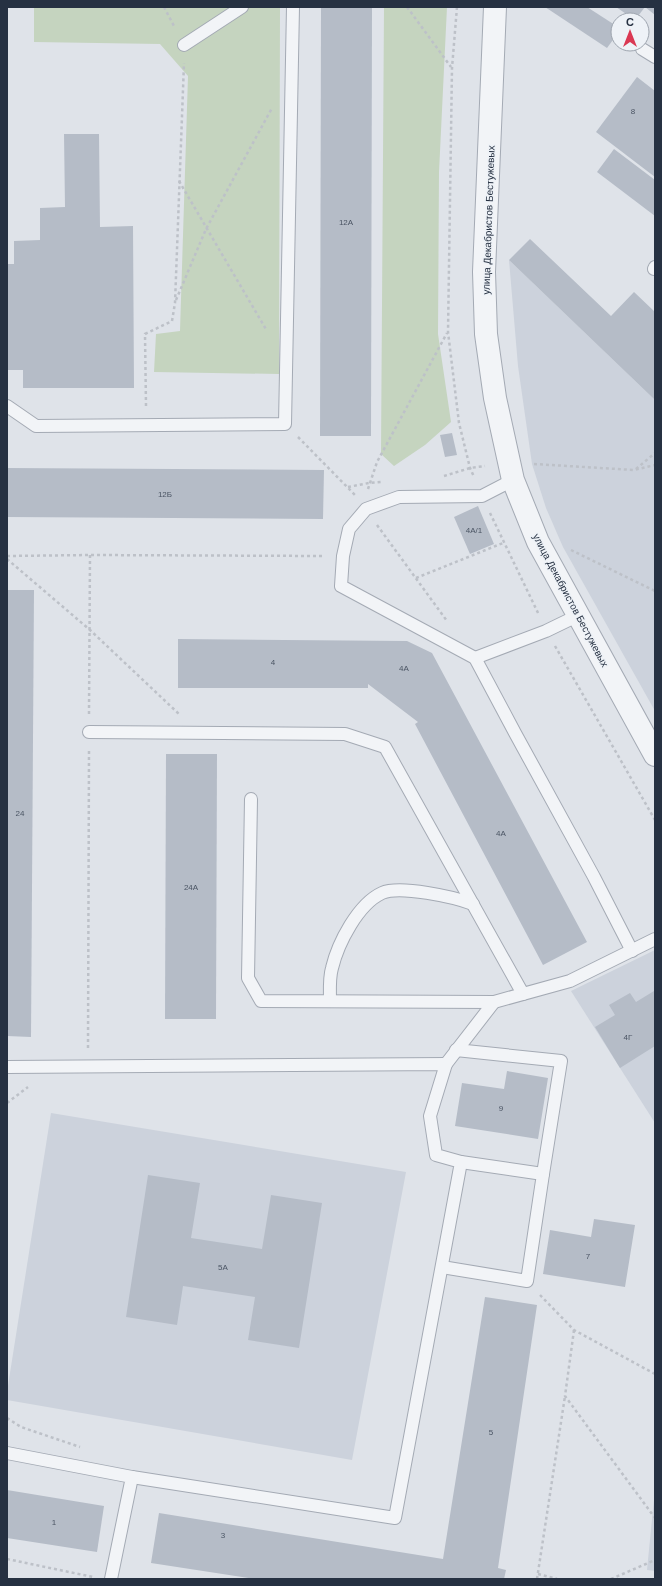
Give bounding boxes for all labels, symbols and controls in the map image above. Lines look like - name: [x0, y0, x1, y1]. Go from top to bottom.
- north arrow: [610, 12, 650, 52]
- text: С: [626, 16, 634, 28]
- house number: 8: [631, 107, 636, 116]
- street label: улица Декабристов Бестужевых: [480, 145, 497, 295]
- house number: 12А: [339, 218, 354, 227]
- house number: 12Б: [158, 490, 172, 499]
- house number: 4А/1: [466, 526, 483, 535]
- street label: улица Декабристов Бестужевых: [531, 532, 610, 669]
- house number: 4: [271, 658, 276, 667]
- house number: 4А: [399, 664, 410, 673]
- house number: 24: [16, 809, 25, 818]
- house number: 4А: [496, 829, 507, 838]
- house number: 24А: [184, 883, 199, 892]
- house number: 4Г: [624, 1033, 633, 1042]
- house number: 9: [499, 1104, 504, 1113]
- house number: 7: [586, 1252, 591, 1261]
- house number: 5А: [218, 1263, 229, 1272]
- house number: 5: [489, 1428, 494, 1437]
- house number: 1: [52, 1518, 57, 1527]
- house number: 3: [221, 1531, 226, 1540]

